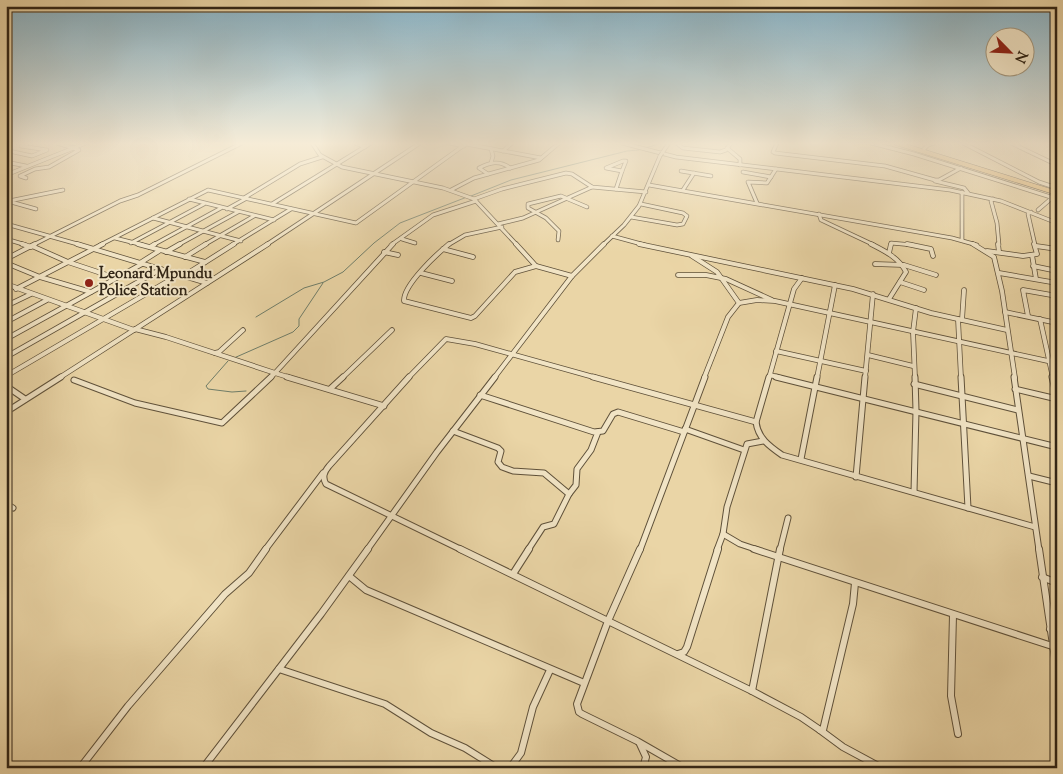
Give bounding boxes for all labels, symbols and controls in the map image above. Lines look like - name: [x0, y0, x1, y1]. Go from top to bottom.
- north arrow: [986, 28, 1036, 78]
- text: N: [1009, 47, 1031, 66]
- place label: Leonard Mpundu Police Station: [99, 264, 213, 302]
- marker: Leonard Mpundu Police Station: [83, 277, 95, 289]

